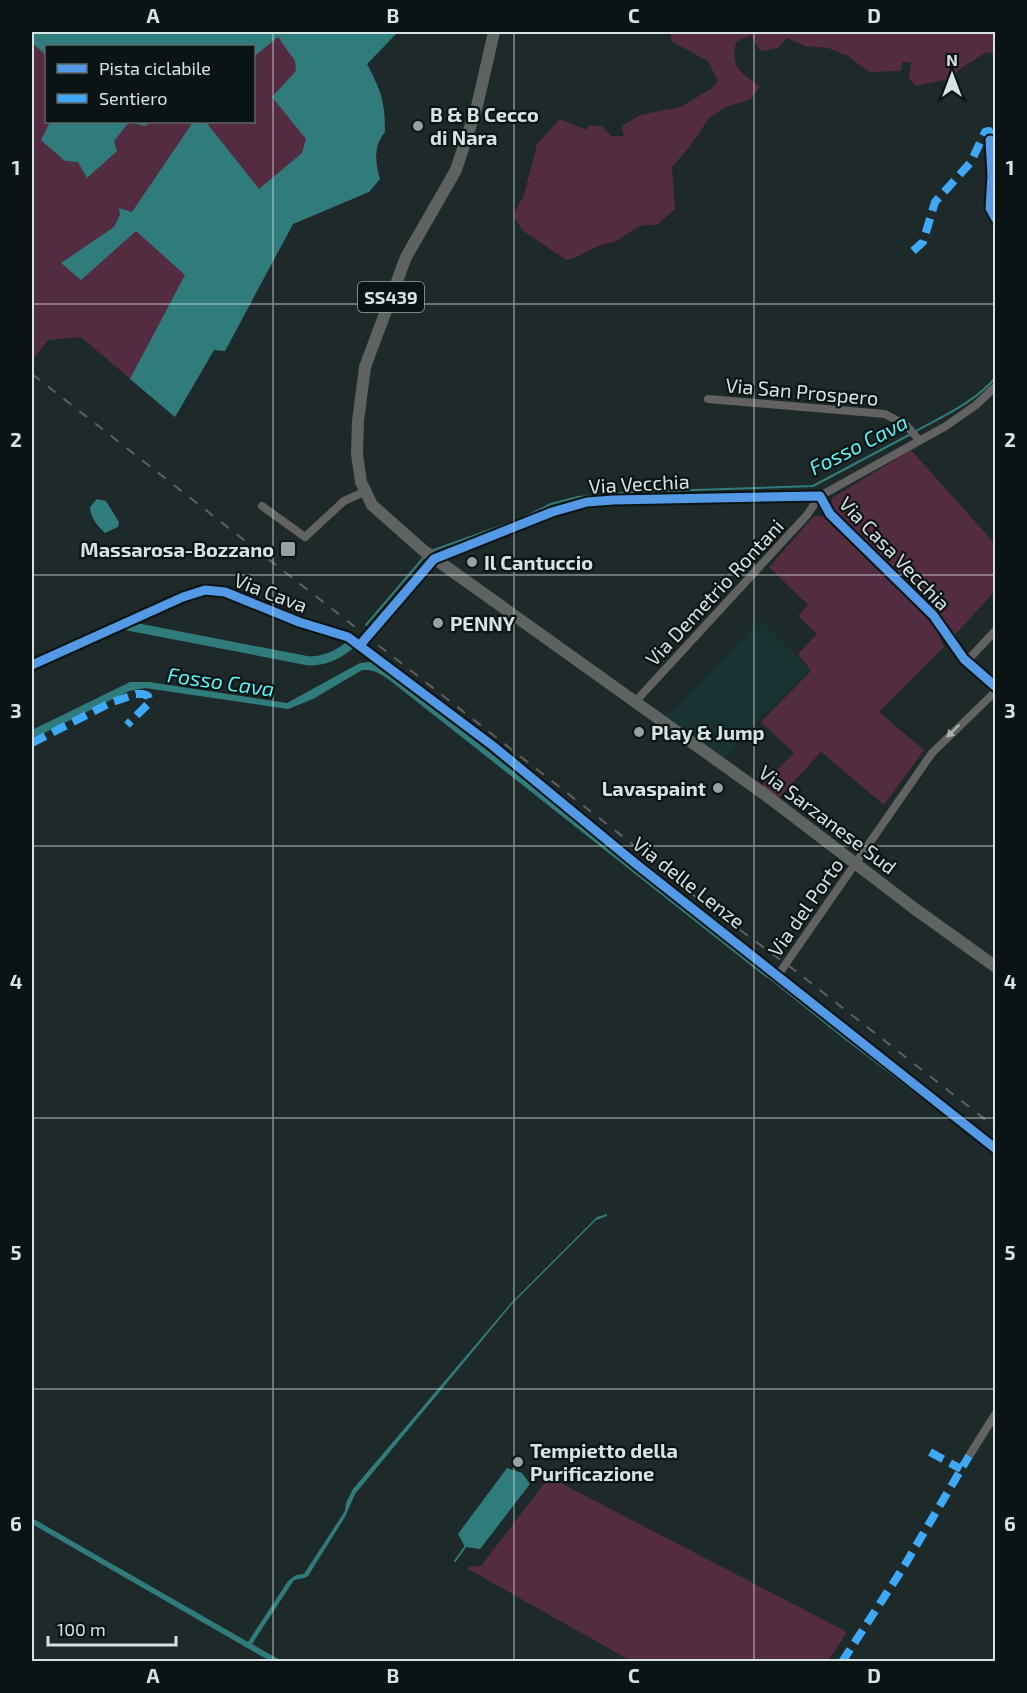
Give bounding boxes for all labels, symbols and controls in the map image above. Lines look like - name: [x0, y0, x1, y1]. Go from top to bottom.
- text: A: [146, 3, 160, 27]
- text: B: [387, 3, 399, 27]
- text: C: [628, 3, 640, 27]
- text: D: [867, 3, 881, 27]
- legend: [45, 45, 255, 123]
- north arrow: [922, 45, 982, 105]
- text: N: [946, 50, 958, 69]
- text: Pista ciclabile: [99, 57, 211, 79]
- text: Sentiero: [99, 87, 167, 109]
- place label: B & B Cecco di Nara: [430, 102, 539, 149]
- marker: B & B Cecco di Nara: [411, 119, 425, 133]
- text: 1: [12, 155, 20, 179]
- text: 1: [1006, 155, 1014, 179]
- road number: SS439: [358, 282, 424, 312]
- street label: Via San Prospero: [725, 372, 879, 410]
- water label: Fosso Cava: [804, 408, 912, 480]
- text: 2: [10, 427, 22, 451]
- text: 2: [1004, 427, 1016, 451]
- street label: Via Vecchia: [588, 468, 690, 498]
- street label: Via Casa Vecchia: [835, 491, 955, 615]
- street label: Via Demetrio Rontani: [640, 514, 788, 670]
- place label: Massarosa-Bozzano: [80, 537, 274, 561]
- marker: Massarosa-Bozzano: [279, 540, 297, 558]
- place label: Il Cantuccio: [484, 550, 593, 574]
- marker: Il Cantuccio: [465, 555, 479, 569]
- street label: Via Cava: [231, 567, 311, 617]
- place label: PENNY: [450, 611, 516, 635]
- marker: PENNY: [431, 616, 445, 630]
- water label: Fosso Cava: [166, 661, 276, 701]
- text: 3: [10, 698, 22, 722]
- text: 3: [1004, 698, 1016, 722]
- place label: Play & Jump: [651, 720, 765, 745]
- one-way arrow: [947, 724, 961, 738]
- marker: Play & Jump: [632, 725, 646, 739]
- street label: Via Sarzanese Sud: [755, 760, 901, 878]
- place label: Lavaspaint: [602, 776, 706, 800]
- marker: Lavaspaint: [711, 781, 725, 795]
- street label: Via delle Lenze: [628, 831, 750, 933]
- street label: Via del Porto: [762, 853, 848, 961]
- text: 4: [10, 969, 23, 993]
- text: 4: [1004, 969, 1017, 993]
- text: 5: [10, 1240, 22, 1264]
- text: 5: [1004, 1240, 1016, 1264]
- place label: Tempietto della Purificazione: [530, 1438, 678, 1485]
- marker: Tempietto della Purificazione: [511, 1455, 525, 1469]
- text: 6: [10, 1511, 22, 1535]
- text: 6: [1004, 1511, 1016, 1535]
- scale bar: [48, 1609, 176, 1647]
- text: 100 m: [57, 1618, 106, 1640]
- text: A: [146, 1663, 160, 1687]
- text: B: [387, 1663, 399, 1687]
- text: C: [628, 1663, 640, 1687]
- text: D: [867, 1663, 881, 1687]

